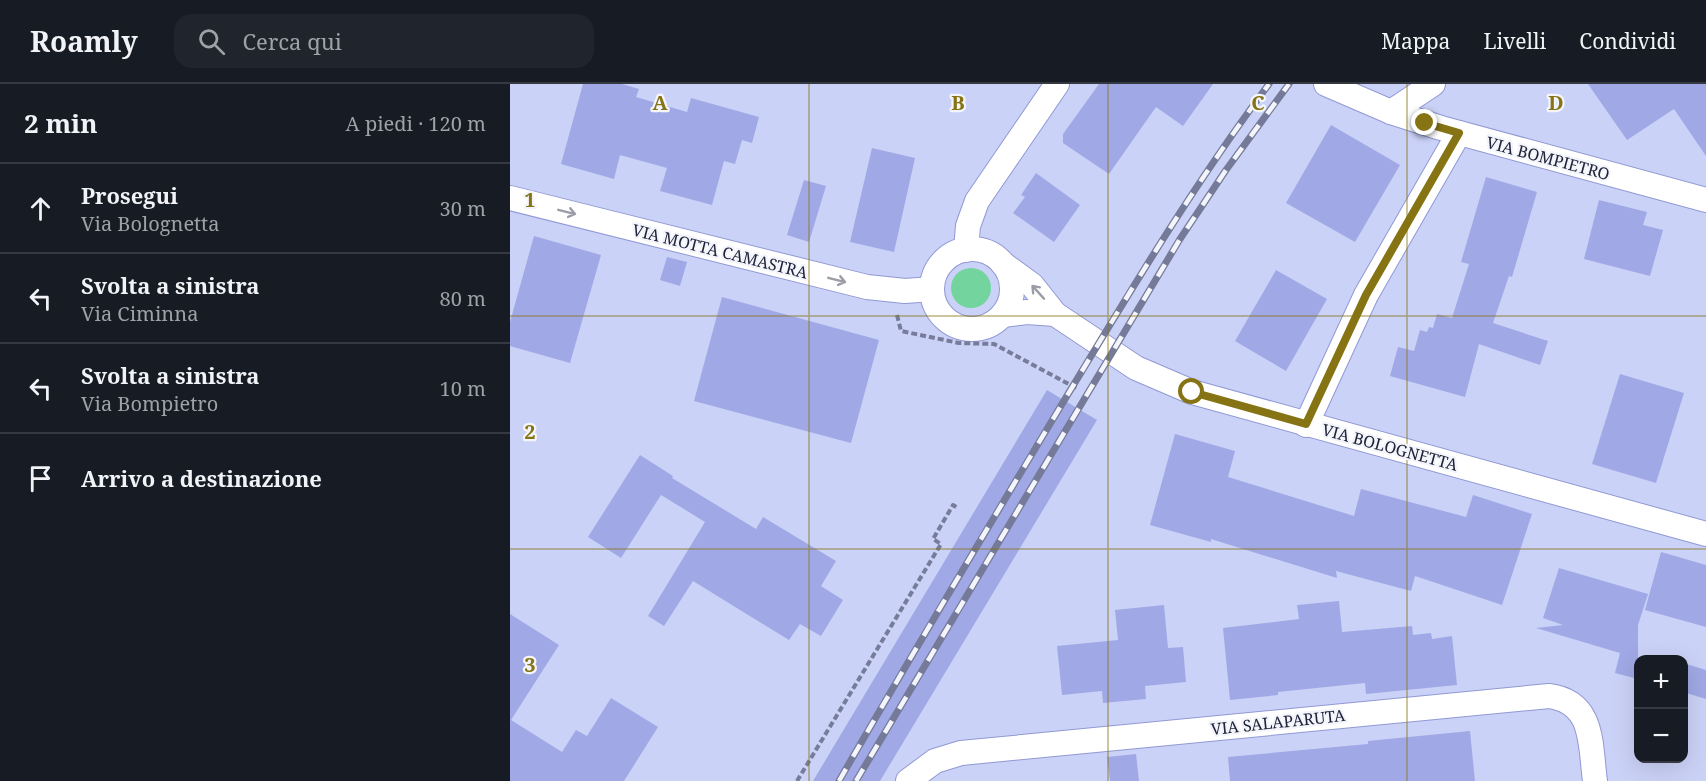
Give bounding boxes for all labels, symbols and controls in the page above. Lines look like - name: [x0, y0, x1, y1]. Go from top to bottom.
- search box: [174, 14, 594, 68]
- text: Roamly: [30, 22, 138, 60]
- icon: search: [195, 25, 228, 58]
- text: Cerca qui: [243, 26, 342, 56]
- text: Mappa: [1381, 27, 1450, 55]
- text: Livelli: [1483, 27, 1546, 55]
- text: Condividi: [1579, 27, 1676, 55]
- text: A: [652, 89, 668, 116]
- text: B: [951, 89, 965, 116]
- text: C: [1251, 89, 1265, 116]
- text: D: [1548, 89, 1564, 116]
- text: 2 min: [24, 105, 98, 141]
- route end: [1411, 109, 1437, 135]
- text: A piedi · 120 m: [346, 110, 486, 137]
- street label: VIA BOMPIETRO: [1484, 131, 1612, 185]
- text: Prosegui: [81, 180, 178, 210]
- text: 1: [524, 186, 536, 213]
- icon: ahead: [24, 192, 57, 225]
- text: 30 m: [440, 195, 486, 222]
- one-way arrow: [557, 207, 576, 219]
- text: Via Bolognetta: [81, 210, 219, 237]
- street label: VIA MOTTA CAMASTRA: [630, 219, 811, 284]
- text: Svolta a sinistra: [81, 270, 260, 300]
- one-way arrow: [828, 274, 847, 286]
- icon: left: [24, 282, 57, 315]
- text: 80 m: [440, 285, 486, 312]
- one-way arrow: [1031, 285, 1045, 300]
- text: Via Ciminna: [81, 300, 198, 327]
- text: Svolta a sinistra: [81, 360, 260, 390]
- icon: left: [24, 372, 57, 405]
- text: 10 m: [440, 375, 486, 402]
- route start: [1178, 378, 1204, 404]
- text: Via Bompietro: [81, 390, 218, 417]
- text: 2: [524, 418, 536, 445]
- street label: VIA BOLOGNETTA: [1320, 418, 1461, 476]
- icon: arrive: [24, 462, 57, 495]
- text: Arrivo a destinazione: [81, 463, 322, 493]
- text: 3: [524, 651, 536, 678]
- map controls: [1634, 655, 1688, 763]
- button: +: [1634, 655, 1688, 709]
- street label: VIA SALAPARUTA: [1210, 704, 1347, 740]
- button: −: [1634, 709, 1688, 763]

